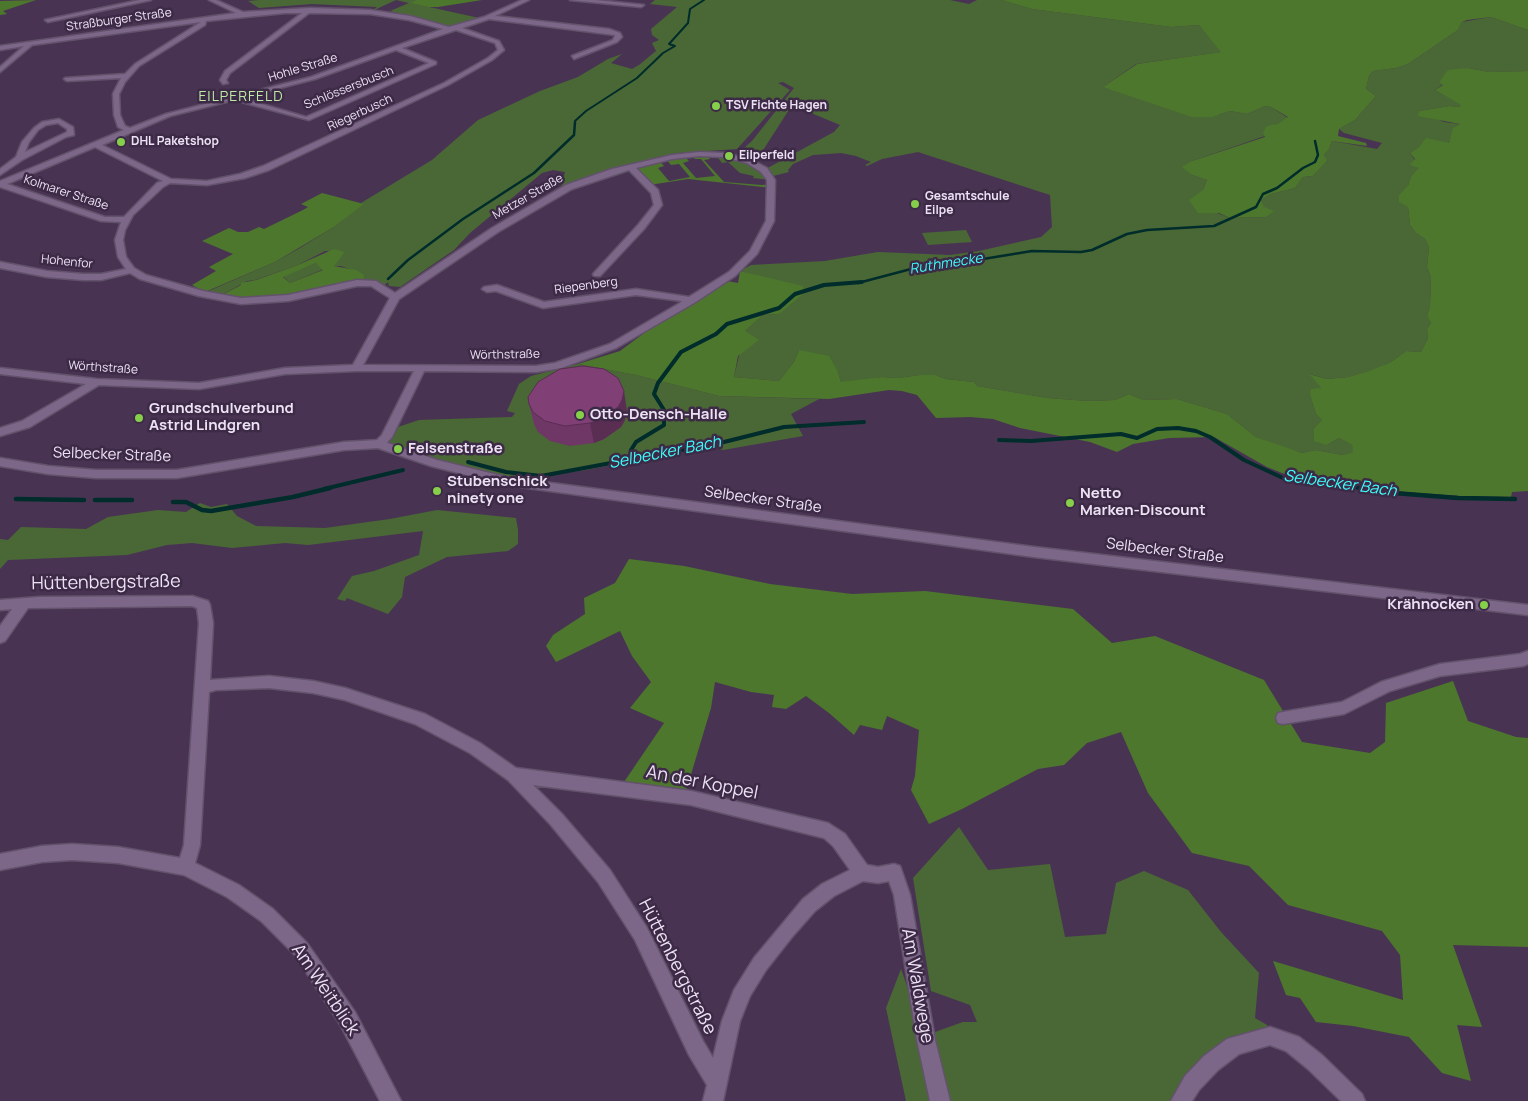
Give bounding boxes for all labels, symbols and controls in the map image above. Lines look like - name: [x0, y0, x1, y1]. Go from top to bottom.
- street label: Straßburger Straße: [65, 5, 173, 35]
- street label: Hohle Straße: [267, 51, 339, 85]
- street label: Schlössersbusch: [302, 63, 396, 113]
- district label: EILPERFELD: [197, 89, 285, 105]
- street label: Riegerbusch: [325, 92, 395, 134]
- place label: TSV Fichte Hagen: [726, 99, 827, 113]
- marker: TSV Fichte Hagen: [710, 100, 722, 112]
- place label: DHL Paketshop: [131, 135, 219, 149]
- marker: DHL Paketshop: [115, 136, 127, 148]
- place label: Eilperfeld: [739, 149, 794, 163]
- marker: Eilperfeld: [723, 150, 735, 162]
- street label: Metzer Straße: [490, 171, 566, 223]
- street label: Kolmarer Straße: [22, 172, 110, 214]
- place label: Gesamtschule Eilpe: [925, 190, 1009, 218]
- marker: Gesamtschule Eilpe: [909, 198, 921, 210]
- water label: Ruthmecke: [908, 250, 984, 278]
- street label: Hohenfor: [40, 252, 94, 272]
- street label: Riepenberg: [554, 274, 618, 298]
- street label: Wörthstraße: [470, 347, 540, 363]
- street label: Wörthstraße: [68, 358, 138, 378]
- place label: Grundschulverbund Astrid Lindgren: [149, 400, 294, 435]
- place label: Otto-Densch-Halle: [590, 406, 727, 424]
- marker: Otto-Densch-Halle: [574, 409, 586, 421]
- marker: Grundschulverbund Astrid Lindgren: [133, 412, 145, 424]
- water label: Selbecker Bach: [607, 433, 723, 473]
- place label: Felsenstraße: [408, 440, 503, 458]
- marker: Felsenstraße: [392, 443, 404, 455]
- street label: Selbecker Straße: [53, 444, 171, 466]
- water label: Selbecker Bach: [1282, 467, 1398, 501]
- place label: Stubenschick ninety one: [447, 473, 547, 508]
- street label: Selbecker Straße: [703, 483, 823, 517]
- marker: Stubenschick ninety one: [431, 485, 443, 497]
- place label: Netto Marken-Discount: [1080, 485, 1206, 520]
- marker: Netto Marken-Discount: [1064, 497, 1076, 509]
- street label: Selbecker Straße: [1105, 535, 1225, 567]
- street label: Hüttenbergstraße: [31, 571, 181, 595]
- place label: Krähnocken: [1387, 596, 1474, 614]
- marker: Krähnocken: [1478, 599, 1490, 611]
- street label: An der Koppel: [644, 762, 760, 804]
- street label: Hüttenbergstraße: [633, 896, 721, 1038]
- street label: Am Waldwege: [896, 927, 938, 1045]
- street label: Am Weitblick: [286, 940, 364, 1040]

